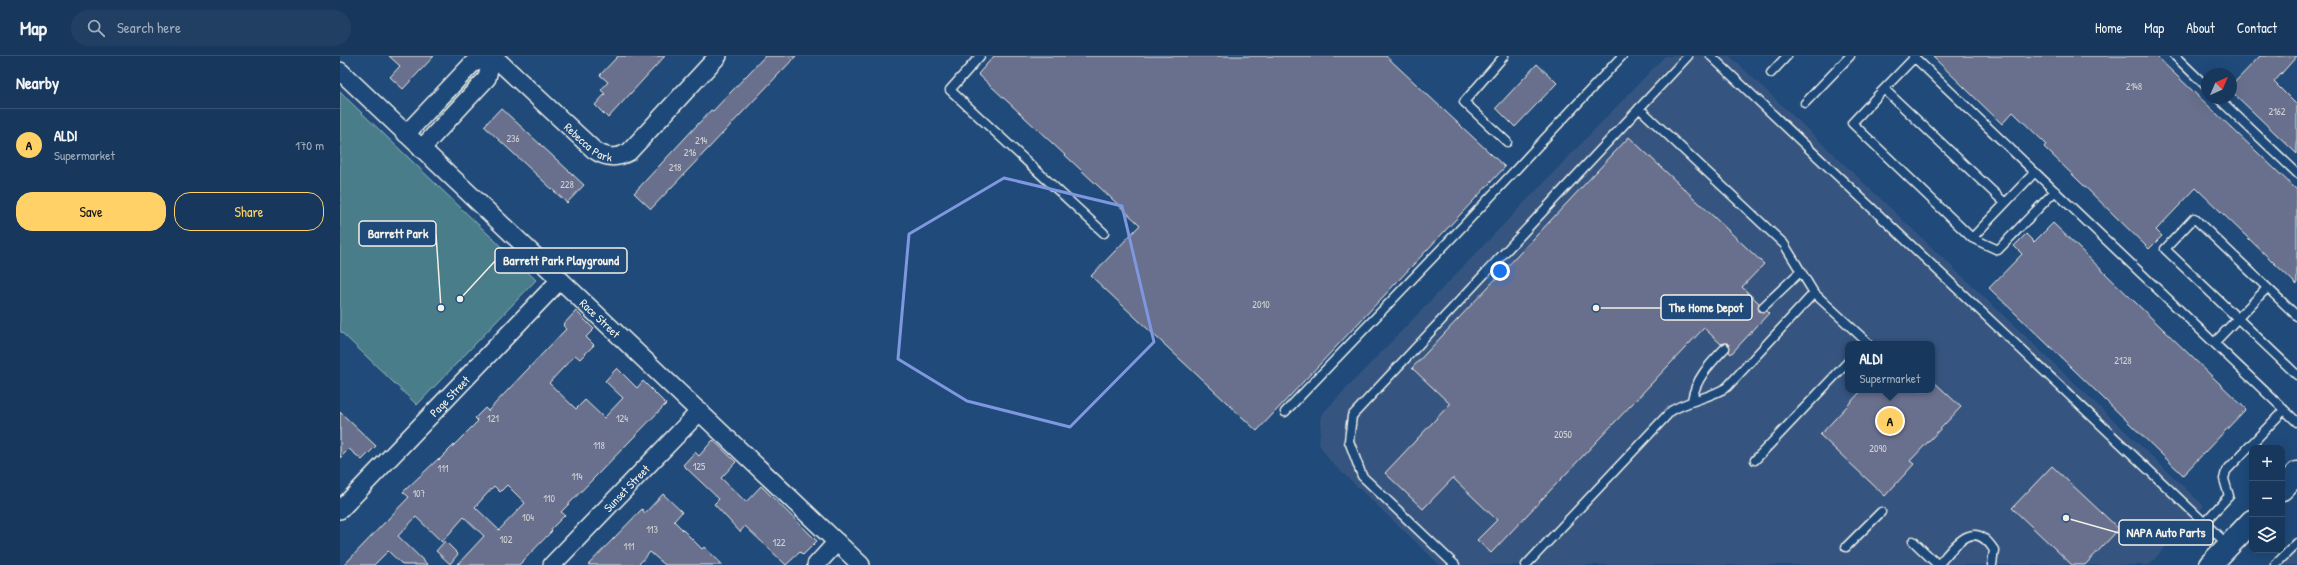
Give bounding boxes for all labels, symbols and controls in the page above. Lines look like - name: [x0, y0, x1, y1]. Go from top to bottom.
- search box: [71, 10, 351, 46]
- text: Map: [20, 15, 47, 41]
- icon: search: [85, 17, 107, 39]
- text: Search here: [117, 17, 181, 38]
- text: Home: [2095, 18, 2122, 37]
- text: Map: [2144, 18, 2164, 37]
- text: About: [2186, 18, 2215, 37]
- text: Contact: [2237, 18, 2277, 37]
- north arrow: [2201, 68, 2237, 104]
- text: Nearby: [16, 71, 59, 94]
- house number: 2148: [2126, 80, 2142, 93]
- house number: 2162: [2269, 105, 2286, 118]
- street label: Rebecca Park: [561, 118, 613, 165]
- text: ALDI: [54, 125, 78, 146]
- house number: 236: [506, 132, 520, 145]
- house number: 214: [695, 134, 707, 147]
- text: A: [26, 136, 32, 154]
- text: 170 m: [295, 136, 324, 154]
- text: Supermarket: [54, 146, 115, 164]
- house number: 216: [684, 146, 696, 159]
- house number: 218: [669, 161, 681, 174]
- house number: 228: [560, 178, 574, 191]
- button: Save: [16, 192, 166, 231]
- button: Share: [174, 192, 324, 231]
- callout: Barrett Park: [359, 221, 436, 246]
- text: Barrett Park: [368, 224, 429, 242]
- callout: Barrett Park Playground: [495, 248, 627, 273]
- text: Barrett Park Playground: [503, 251, 620, 270]
- your location: [1490, 261, 1510, 281]
- street label: Race Street: [576, 295, 625, 342]
- callout: The Home Depot: [1661, 295, 1752, 320]
- house number: 2010: [1252, 298, 1270, 311]
- text: The Home Depot: [1668, 298, 1744, 317]
- popup: [1845, 341, 1935, 393]
- text: ALDI: [1860, 348, 1883, 369]
- house number: 2128: [2114, 354, 2132, 367]
- text: Supermarket: [1860, 369, 1920, 387]
- street label: Page Street: [425, 371, 474, 420]
- pin: A: [1877, 406, 1903, 436]
- house number: 121: [487, 412, 499, 425]
- house number: 124: [616, 412, 628, 425]
- house number: 2050: [1554, 428, 1572, 441]
- house number: 118: [593, 439, 605, 452]
- house number: 2090: [1869, 442, 1887, 455]
- map controls: [2249, 445, 2285, 553]
- button: +: [2249, 445, 2285, 481]
- street label: Sunset Street: [599, 460, 654, 515]
- house number: 125: [693, 460, 706, 473]
- house number: 111: [438, 462, 449, 475]
- house number: 114: [571, 470, 583, 483]
- button: −: [2249, 481, 2285, 517]
- house number: 107: [412, 487, 426, 500]
- house number: 110: [543, 492, 555, 505]
- house number: 104: [522, 511, 534, 524]
- button: layers: [2249, 517, 2285, 553]
- callout: NAPA Auto Parts: [2119, 520, 2213, 545]
- house number: 113: [646, 523, 658, 536]
- text: NAPA Auto Parts: [2127, 523, 2205, 541]
- house number: 102: [500, 533, 513, 546]
- house number: 122: [773, 536, 786, 549]
- house number: 111: [624, 540, 635, 553]

